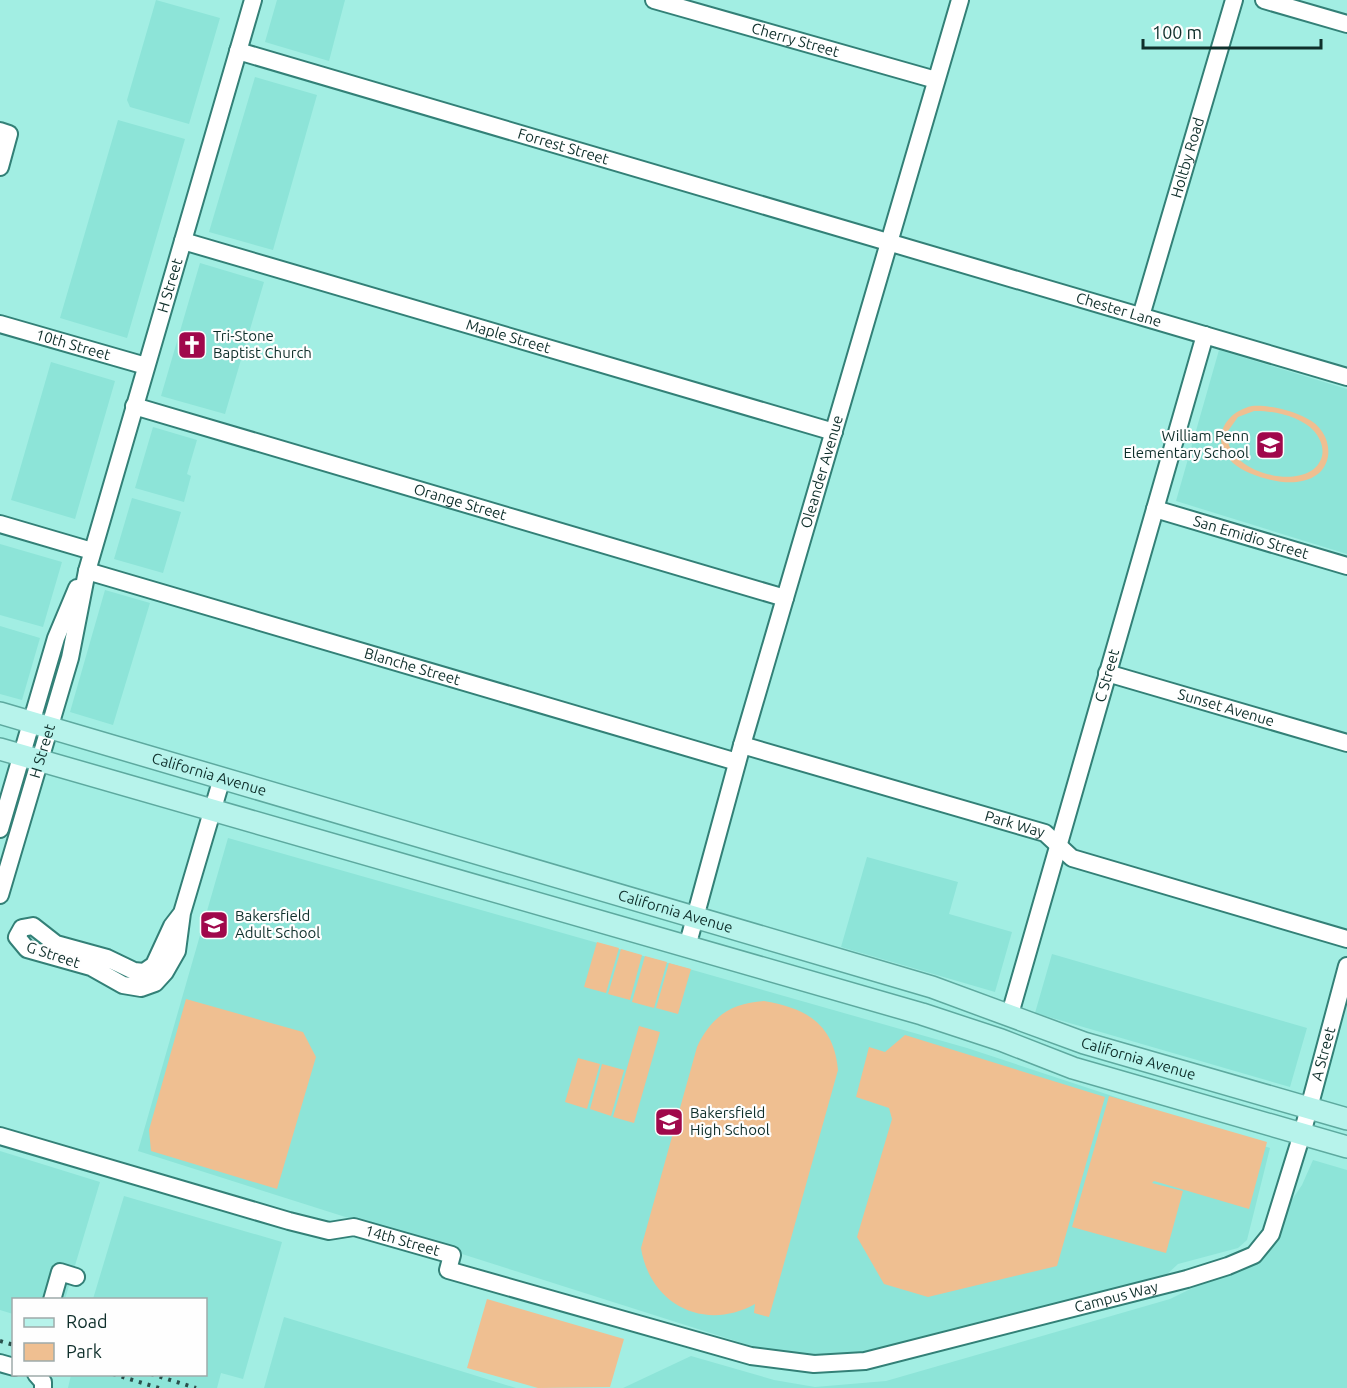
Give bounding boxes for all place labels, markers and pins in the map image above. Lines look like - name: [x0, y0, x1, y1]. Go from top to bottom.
- place label: Tri-Stone Baptist Church: [213, 327, 312, 361]
- church icon: Tri-Stone Baptist Church: [176, 329, 208, 361]
- place label: William Penn Elementary School: [1123, 427, 1249, 461]
- school or university icon: William Penn Elementary School: [1254, 429, 1286, 461]
- place label: Bakersfield Adult School: [235, 907, 320, 941]
- school or university icon: Bakersfield Adult School: [198, 909, 230, 941]
- place label: Bakersfield High School: [690, 1104, 770, 1138]
- school or university icon: Bakersfield High School: [653, 1106, 685, 1138]

